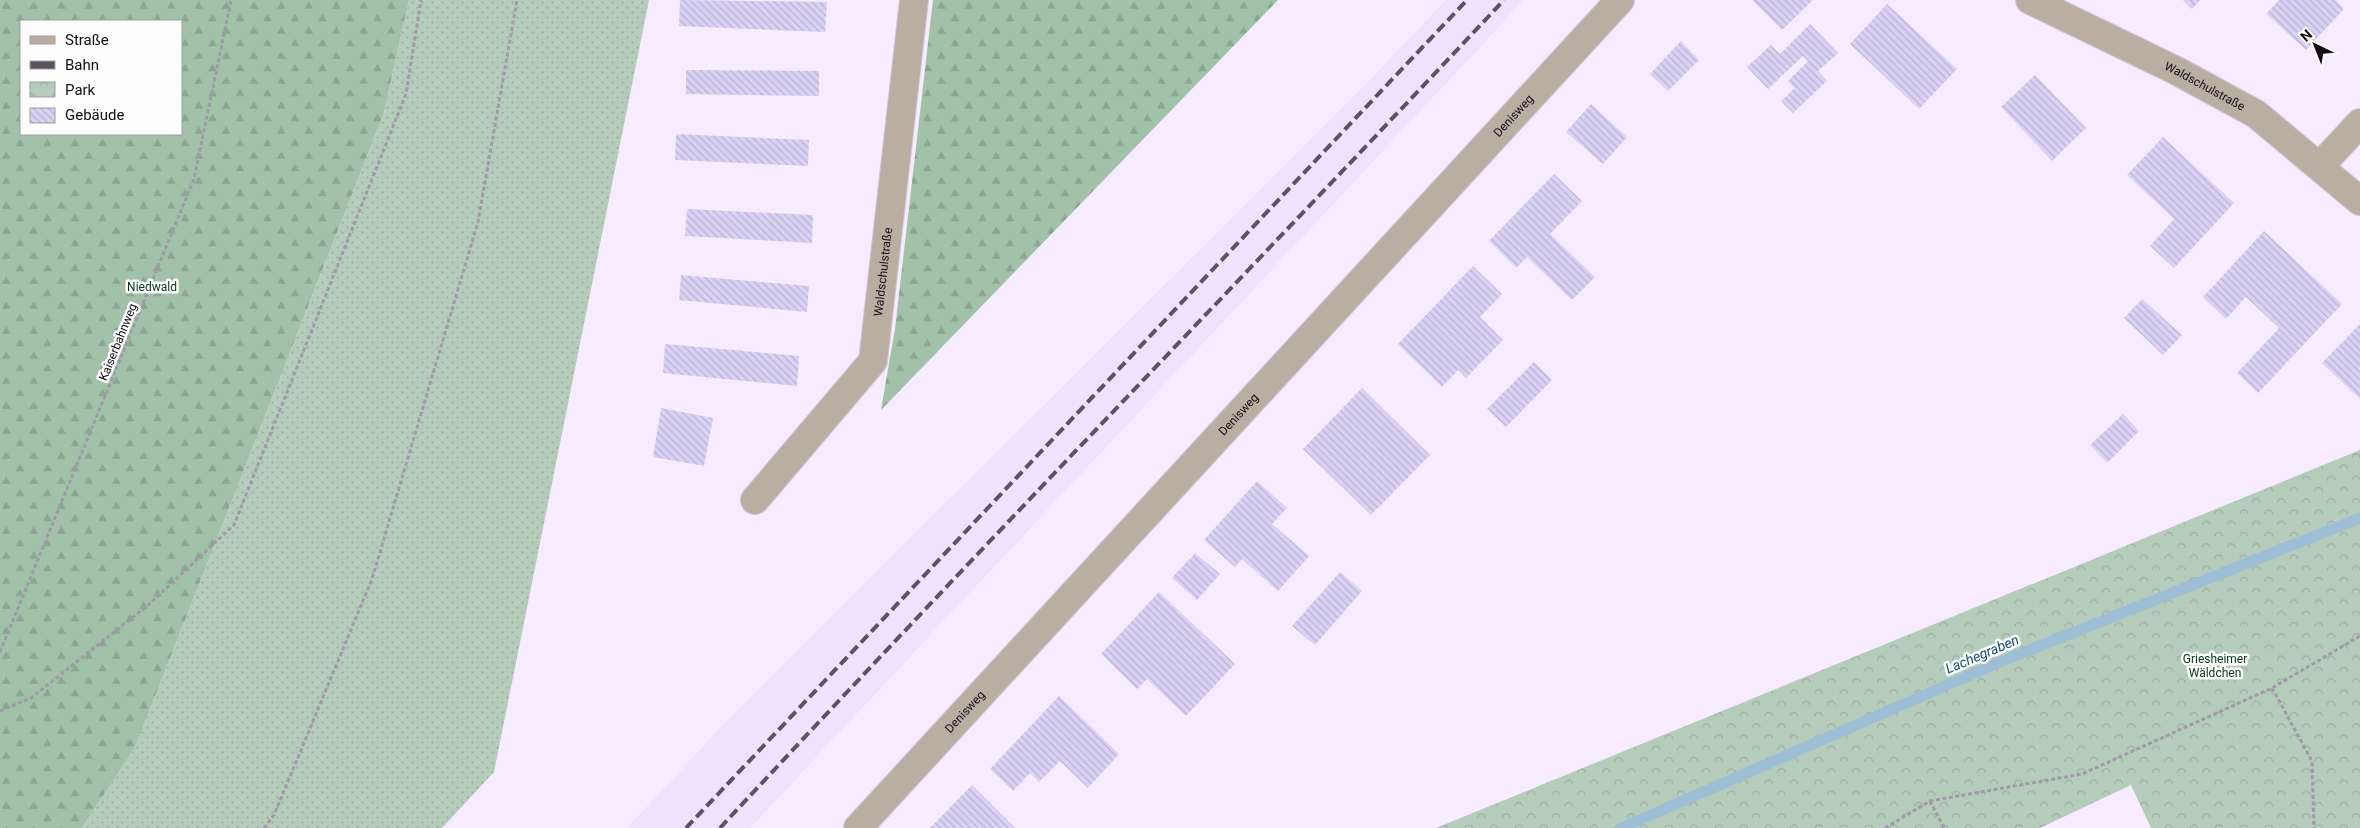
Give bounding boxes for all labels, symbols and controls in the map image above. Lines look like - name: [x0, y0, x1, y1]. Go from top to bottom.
- legend: [20, 20, 182, 135]
- north arrow: [2290, 20, 2340, 70]
- text: N: [2297, 26, 2315, 45]
- text: Straße: [65, 31, 109, 49]
- text: Bahn: [65, 56, 99, 74]
- street label: Waldschulstraße: [2162, 59, 2247, 114]
- text: Park: [65, 81, 96, 99]
- street label: Denisweg: [1491, 92, 1536, 140]
- text: Gebäude: [65, 106, 124, 124]
- street label: Waldschulstraße: [871, 227, 895, 317]
- park label: Niedwald: [127, 280, 177, 294]
- street label: Kaiserbahnweg: [96, 301, 140, 383]
- street label: Denisweg: [1216, 391, 1261, 438]
- water label: Lachegraben: [1943, 631, 2021, 677]
- park label: Griesheimer Wäldchen: [2183, 652, 2247, 680]
- street label: Denisweg: [942, 688, 988, 736]

